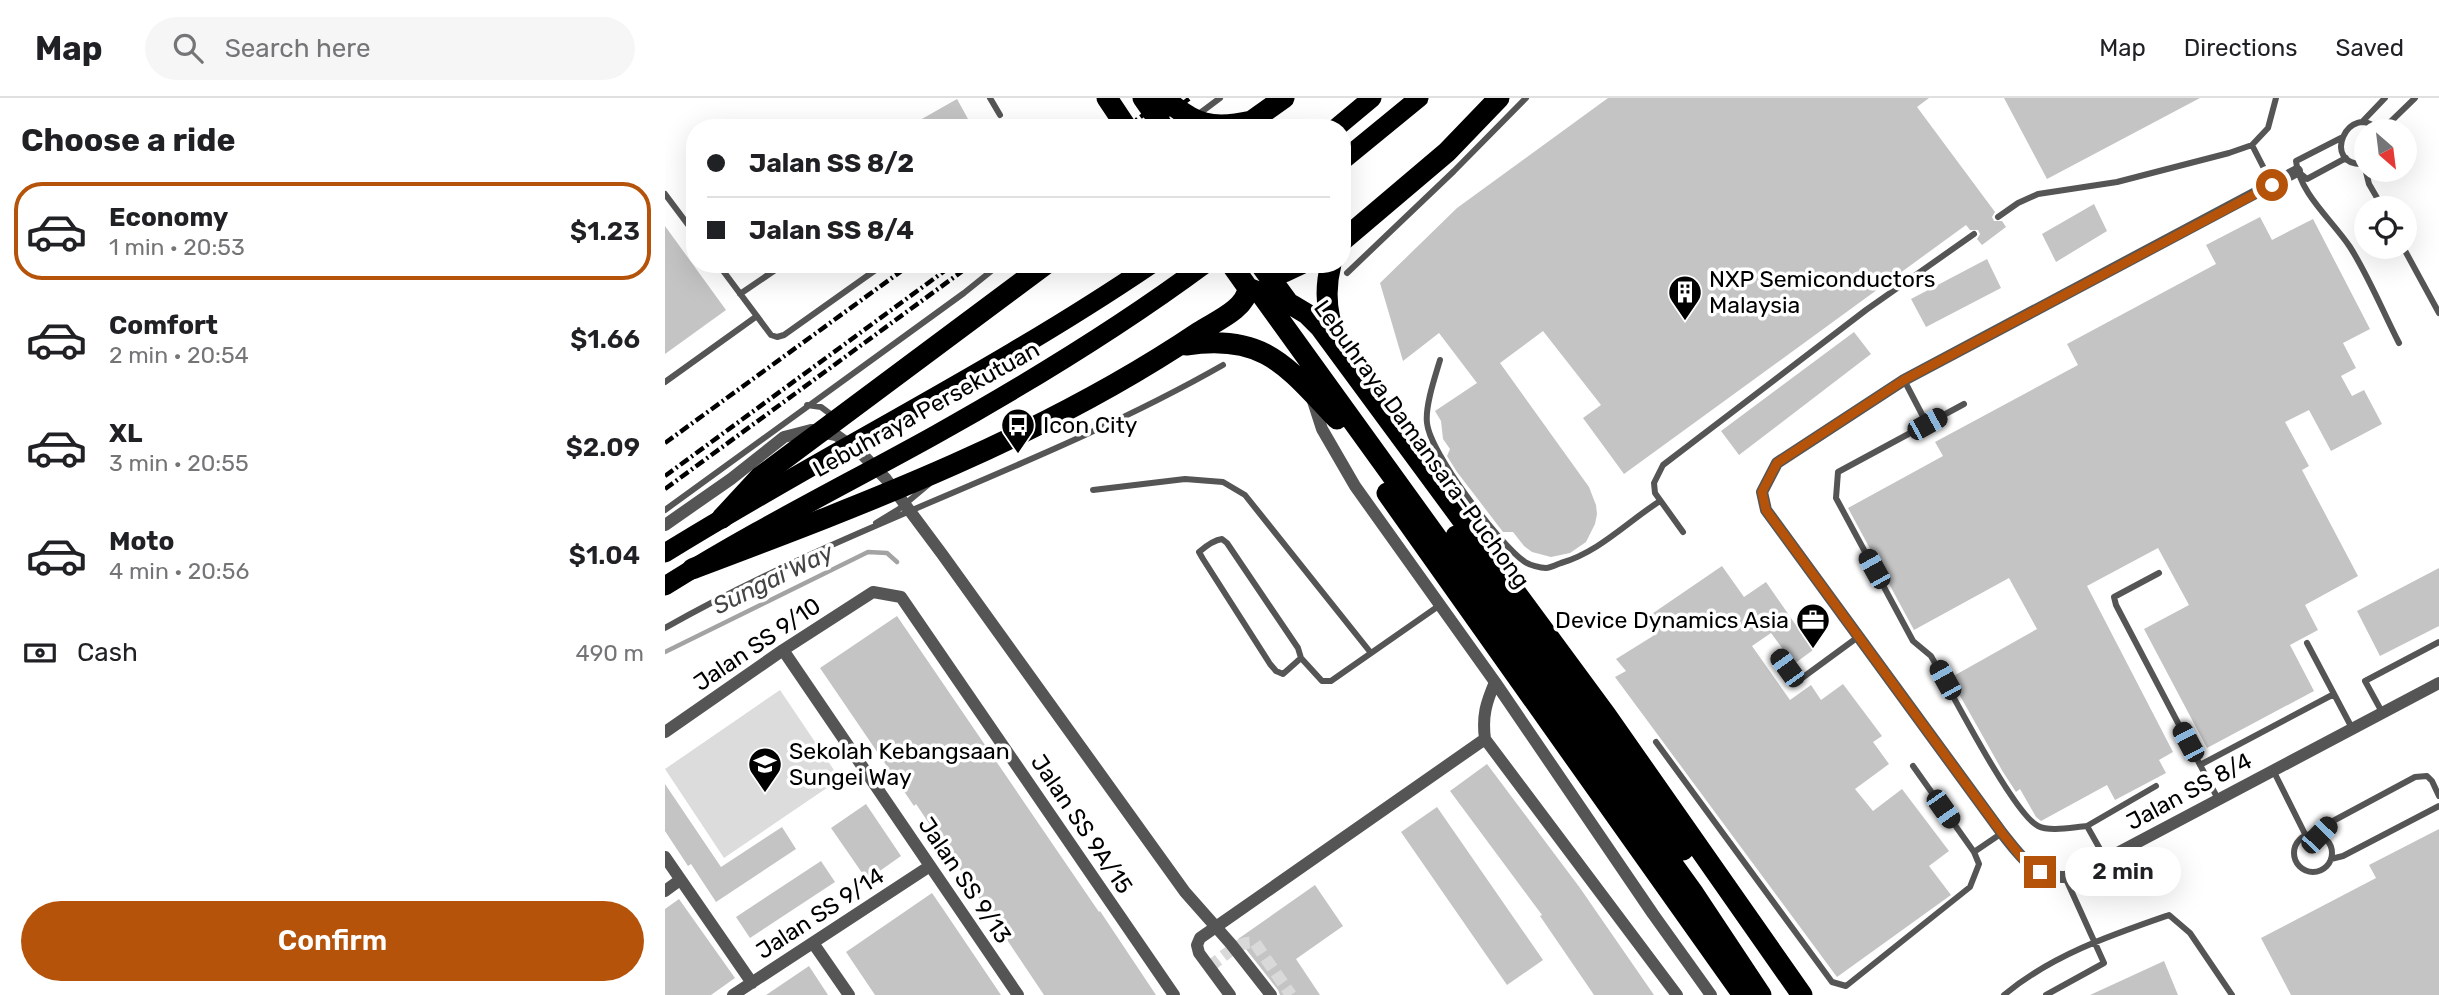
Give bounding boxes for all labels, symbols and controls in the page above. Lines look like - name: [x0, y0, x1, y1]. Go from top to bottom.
- search box: [145, 17, 635, 80]
- text: Map: [35, 29, 103, 68]
- icon: search: [169, 29, 207, 67]
- text: Search here: [225, 33, 370, 64]
- text: Map: [2099, 34, 2146, 62]
- text: Directions: [2184, 34, 2297, 62]
- text: Saved: [2335, 34, 2404, 62]
- north arrow: [2354, 119, 2417, 182]
- map controls: [2354, 119, 2417, 259]
- text: Choose a ride: [21, 121, 235, 159]
- text: Jalan SS 8/2: [749, 148, 914, 179]
- route start: [2256, 169, 2288, 201]
- button: locate: [2354, 196, 2417, 259]
- icon: car: [25, 200, 88, 263]
- text: Economy: [109, 202, 228, 233]
- text: Jalan SS 8/4: [749, 215, 914, 246]
- text: $1.23: [570, 216, 640, 247]
- text: 1 min · 20:53: [109, 233, 245, 261]
- place label: NXP Semiconductors Malaysia: [1709, 265, 1935, 319]
- building icon: NXP Semiconductors Malaysia: [1666, 273, 1704, 322]
- street label: Lebuhraya Damansara–Puchong: [1308, 295, 1536, 593]
- icon: car: [25, 308, 88, 371]
- text: Comfort: [109, 310, 218, 341]
- text: $1.66: [570, 324, 640, 355]
- street label: Lebuhraya Persekutuan: [808, 335, 1044, 483]
- text: 2 min · 20:54: [109, 341, 249, 369]
- car: [1904, 405, 1951, 443]
- bus stop icon: Icon City: [999, 406, 1037, 455]
- place label: Icon City: [1043, 411, 1138, 439]
- icon: car: [25, 416, 88, 479]
- text: XL: [109, 418, 142, 449]
- text: $2.09: [566, 432, 640, 463]
- text: 3 min · 20:55: [109, 449, 249, 477]
- icon: car: [25, 524, 88, 587]
- text: Moto: [109, 526, 174, 557]
- water label: Sungai Way: [708, 538, 838, 620]
- text: $1.04: [569, 540, 640, 571]
- car: [1855, 546, 1894, 592]
- text: 4 min · 20:56: [109, 557, 249, 585]
- street label: Jalan SS 9/10: [688, 591, 826, 697]
- office icon: Device Dynamics Asia: [1794, 601, 1832, 650]
- place label: Device Dynamics Asia: [1555, 606, 1789, 634]
- icon: cash: [21, 634, 59, 672]
- text: Cash: [77, 637, 138, 668]
- text: 490 m: [576, 639, 644, 667]
- car: [1767, 645, 1808, 691]
- car: [1926, 657, 1965, 703]
- car: [2169, 719, 2208, 765]
- place label: Sekolah Kebangsaan Sungei Way: [789, 737, 1010, 791]
- school or university icon: Sekolah Kebangsaan Sungei Way: [746, 745, 784, 794]
- street label: Jalan SS 8/4: [2122, 746, 2256, 836]
- street label: Jalan SS 9A/15: [1025, 749, 1139, 899]
- car: [1923, 786, 1964, 832]
- street label: Jalan SS 9/13: [912, 812, 1018, 948]
- car: [2297, 813, 2342, 857]
- callout: 2 min: [2065, 848, 2180, 896]
- route end: [2024, 856, 2056, 888]
- text: 2 min: [2092, 857, 2154, 885]
- street label: Jalan SS 9/14: [751, 861, 889, 965]
- button: Confirm: [21, 901, 644, 981]

